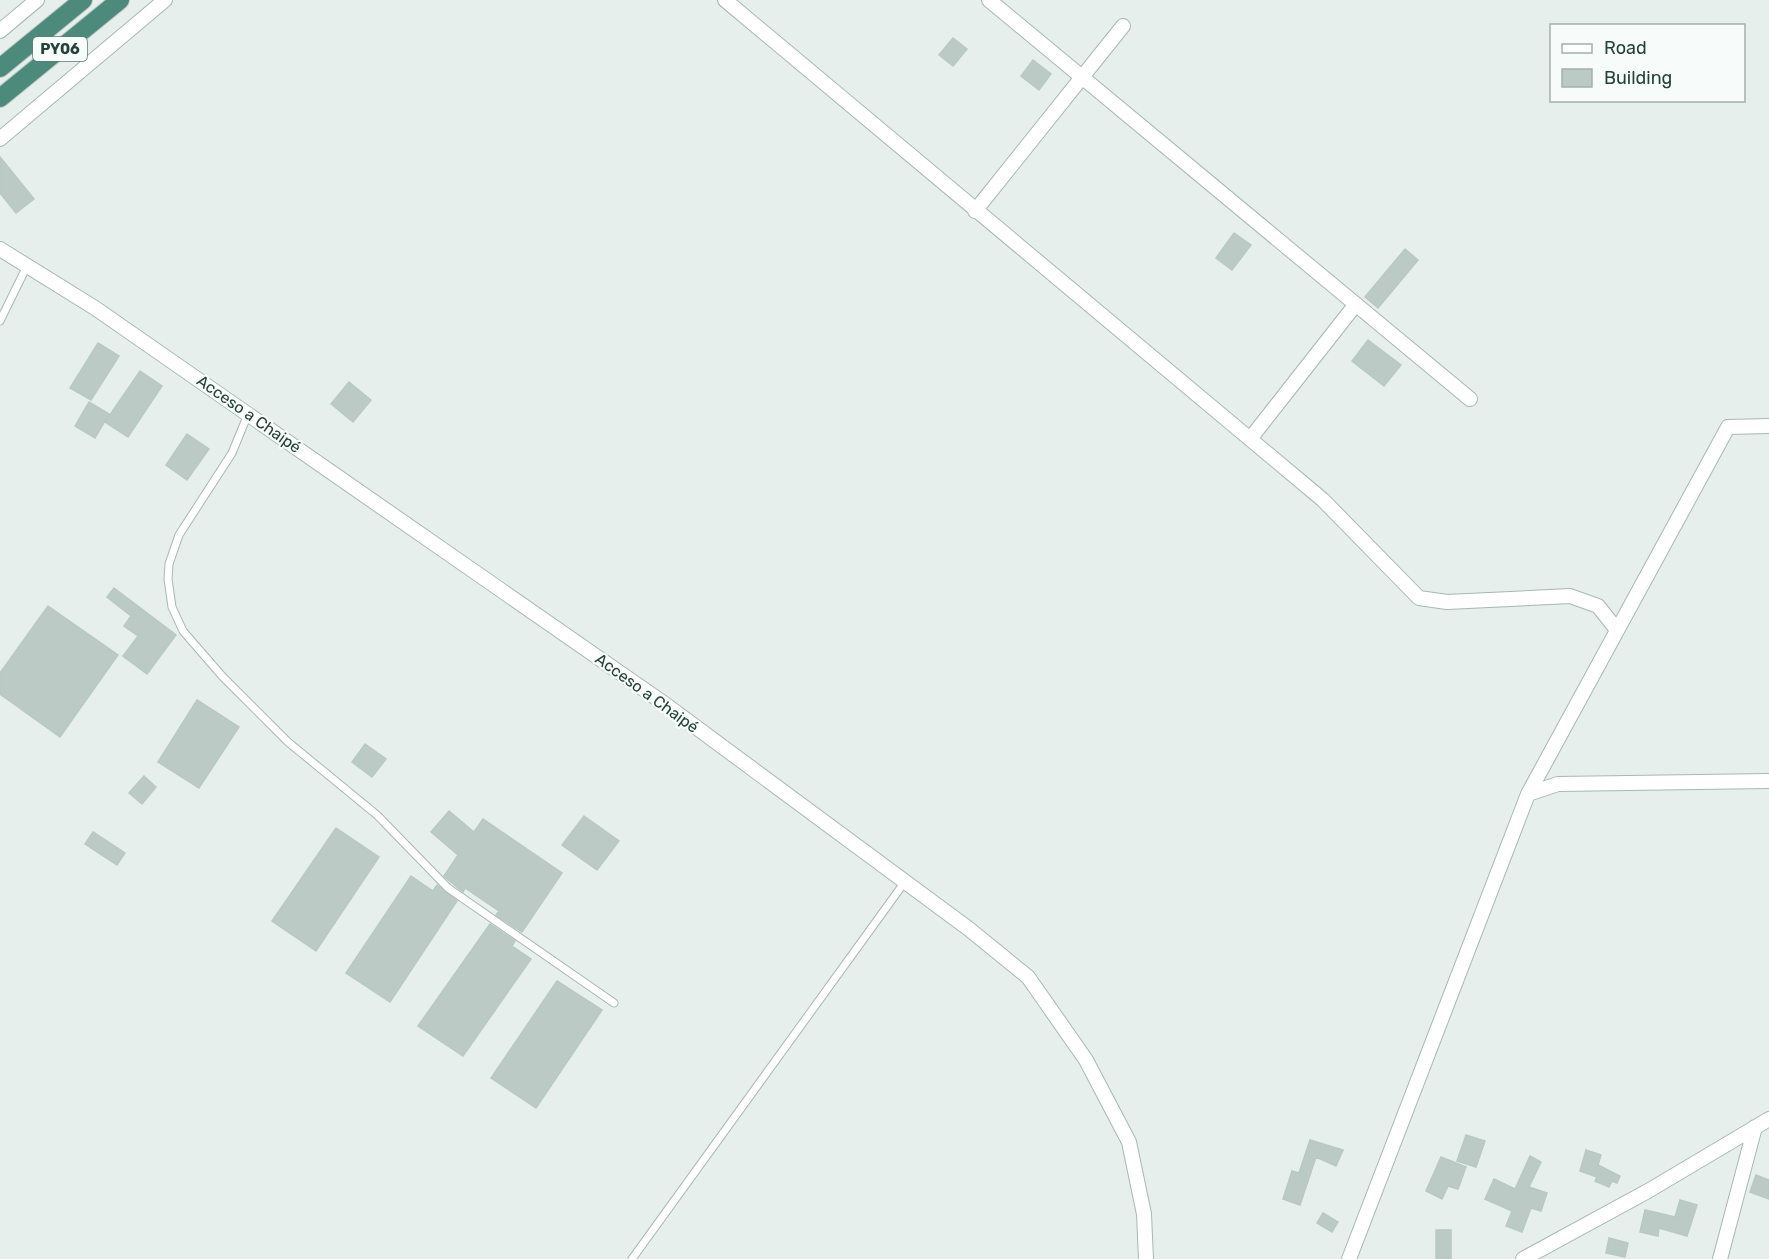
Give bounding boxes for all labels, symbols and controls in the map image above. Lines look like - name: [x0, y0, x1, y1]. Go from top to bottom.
- legend: [1550, 24, 1745, 102]
- road number: PY06: [33, 37, 87, 61]
- text: Road: [1604, 37, 1647, 59]
- text: Building: [1604, 67, 1672, 89]
- street label: Acceso a Chaipé: [193, 371, 305, 457]
- street label: Acceso a Chaipé: [592, 649, 702, 737]

